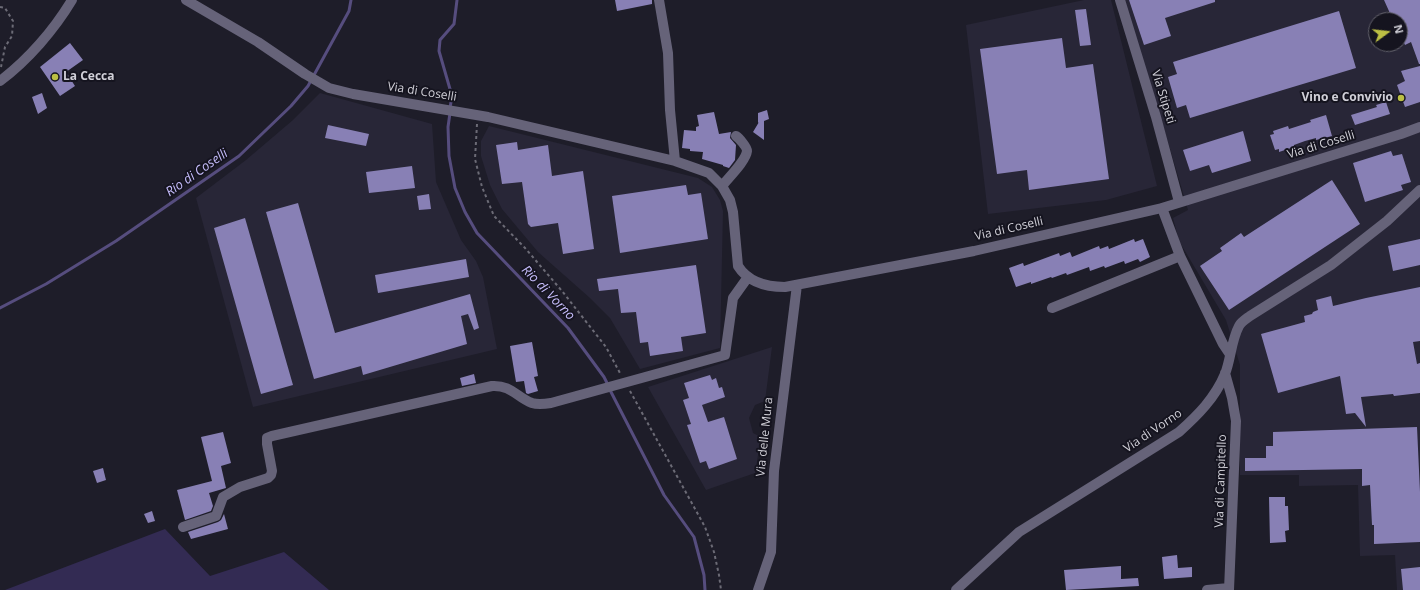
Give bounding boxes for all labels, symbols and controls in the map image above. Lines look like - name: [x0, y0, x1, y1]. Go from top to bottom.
- north arrow: [1368, 12, 1408, 52]
- text: N: [1391, 23, 1408, 35]
- street label: Via Stipeti: [1148, 68, 1178, 126]
- place label: La Cecca: [63, 70, 114, 84]
- marker: La Cecca: [50, 72, 60, 82]
- street label: Via di Coselli: [386, 79, 458, 105]
- place label: Vino e Convivio: [1302, 91, 1393, 105]
- marker: Vino e Convivio: [1396, 93, 1406, 103]
- street label: Via di Coselli: [1286, 128, 1356, 162]
- water label: Rio di Coselli: [163, 146, 231, 200]
- street label: Via di Coselli: [973, 214, 1045, 244]
- water label: Rio di Vorno: [518, 262, 578, 324]
- street label: Via delle Mura: [754, 397, 776, 477]
- street label: Via di Vorno: [1121, 406, 1185, 456]
- street label: Via di Campitello: [1212, 434, 1230, 528]

